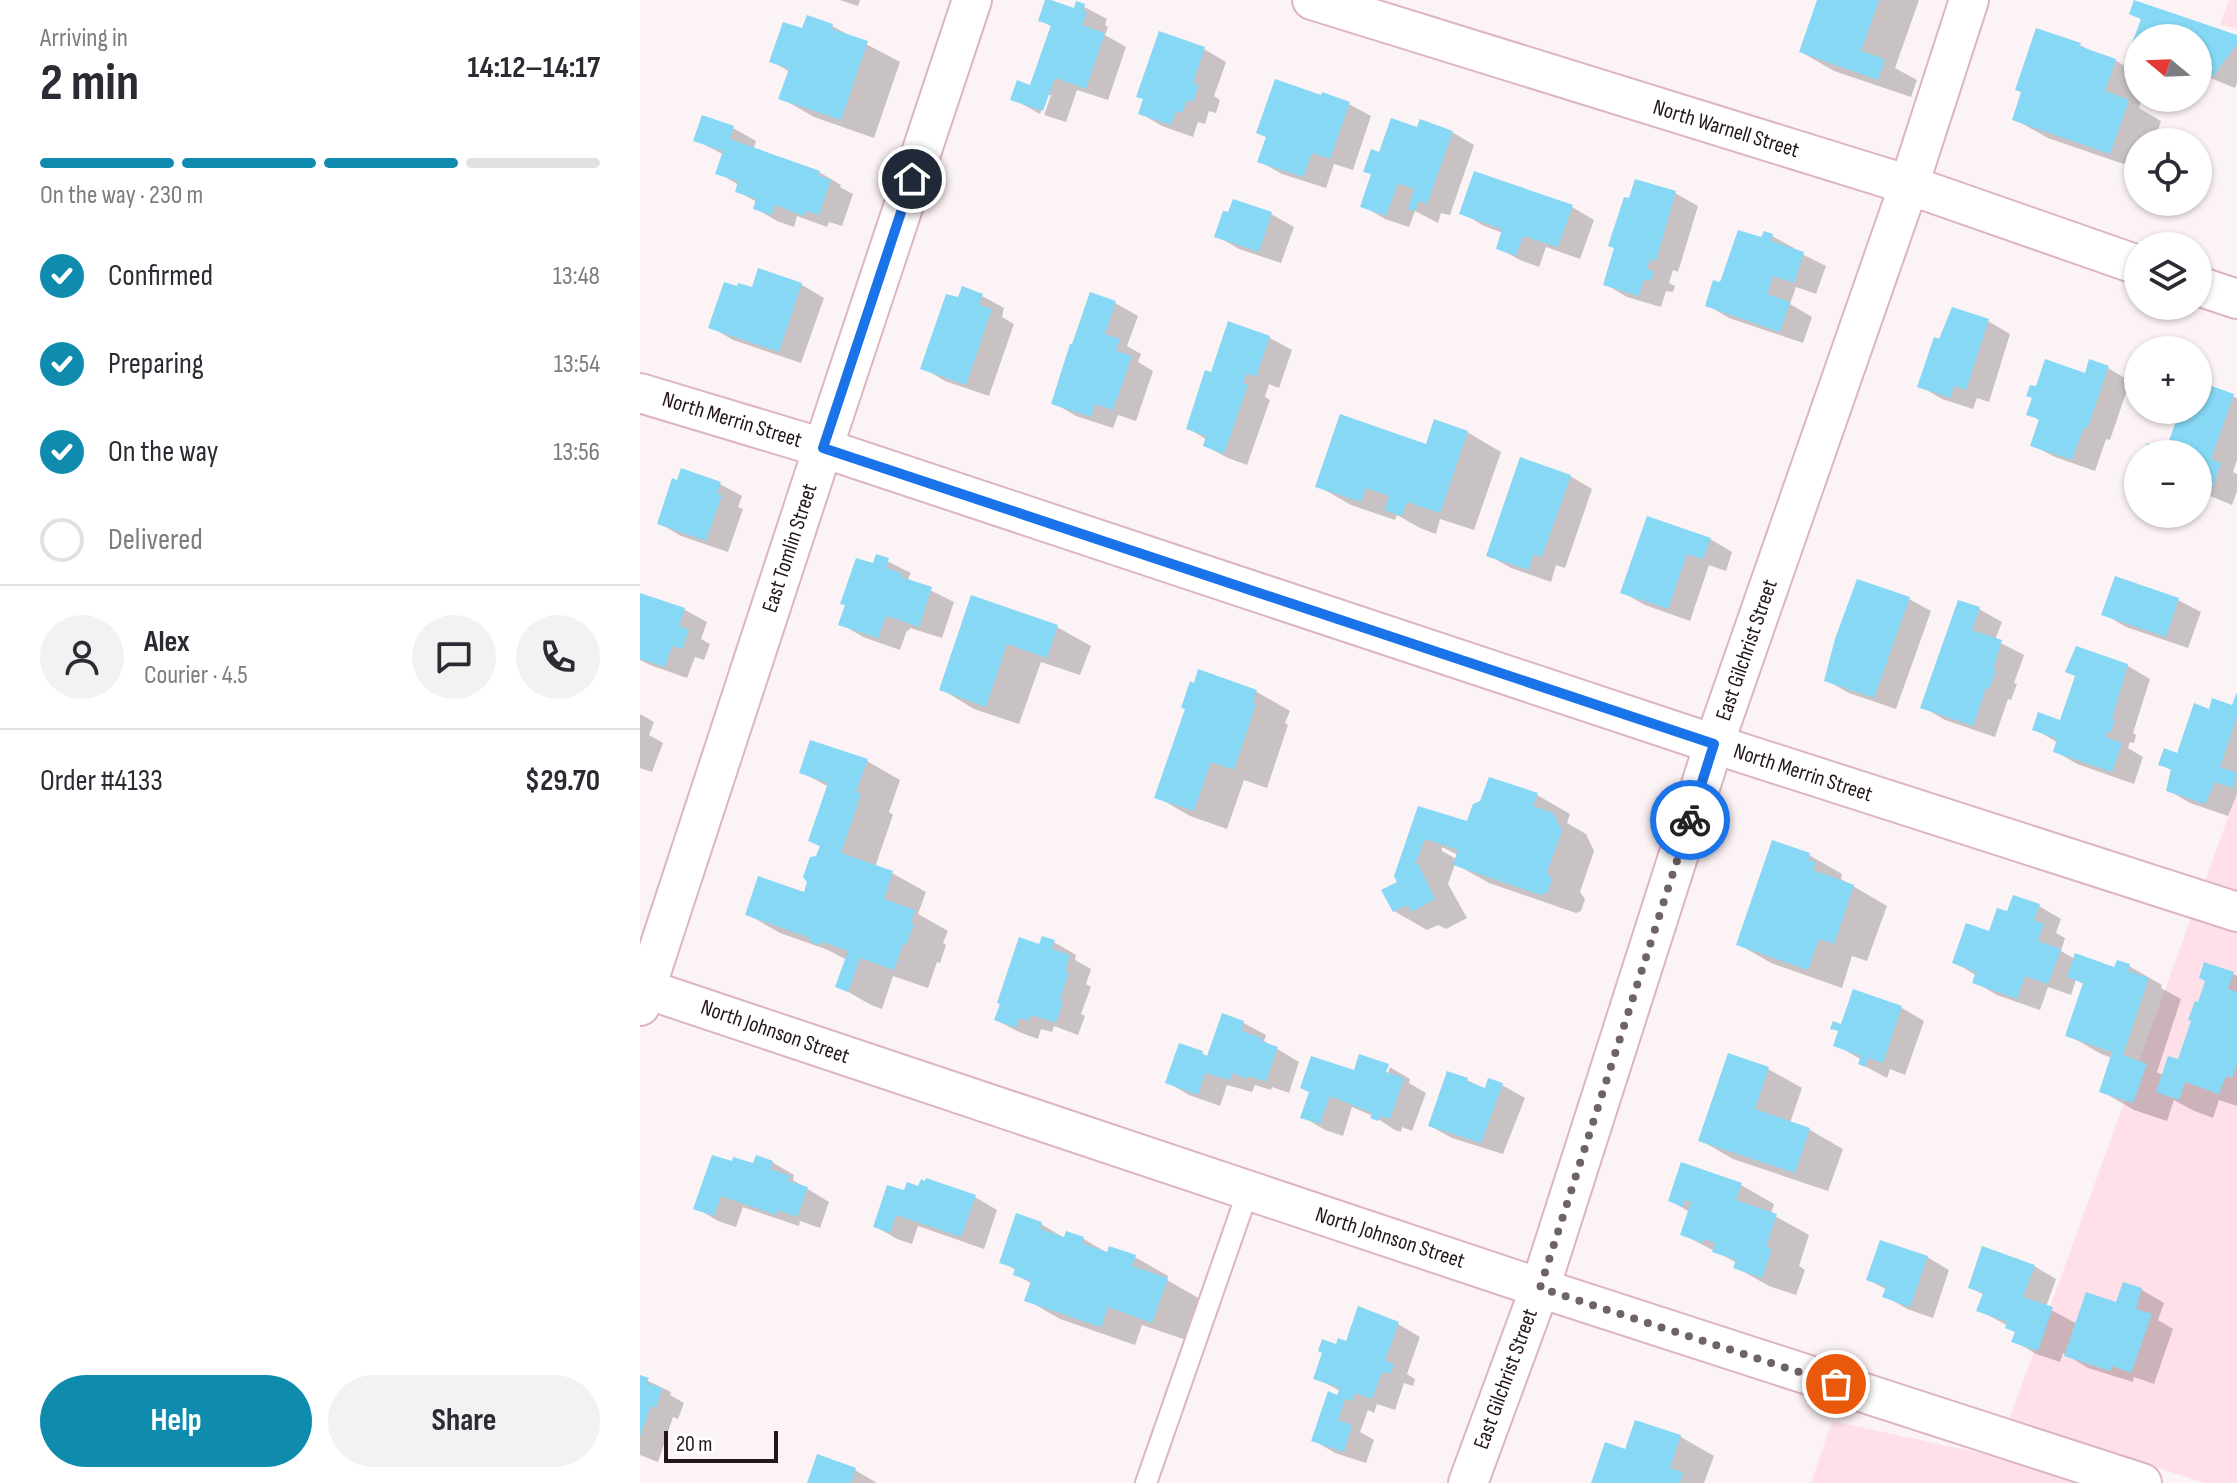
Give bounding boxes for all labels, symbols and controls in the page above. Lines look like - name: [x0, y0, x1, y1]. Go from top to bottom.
- text: Arriving in: [40, 23, 128, 54]
- north arrow: [2124, 24, 2212, 112]
- map controls: [2124, 24, 2212, 528]
- text: 14:12–14:17: [467, 50, 600, 86]
- text: 2 min: [40, 52, 139, 115]
- street label: North Warnell Street: [1650, 94, 1803, 164]
- button: locate: [2124, 128, 2212, 216]
- pin: [878, 145, 946, 213]
- icon: home: [890, 157, 934, 201]
- text: On the way · 230 m: [40, 180, 203, 211]
- button: layers: [2124, 232, 2212, 320]
- icon: check: [40, 254, 84, 298]
- text: Confirmed: [108, 258, 213, 294]
- text: 13:48: [553, 261, 600, 292]
- button: +: [2124, 336, 2212, 424]
- icon: check: [40, 342, 84, 386]
- text: Preparing: [108, 346, 204, 382]
- text: 13:54: [554, 349, 600, 380]
- street label: North Merrin Street: [659, 386, 805, 454]
- icon: check: [40, 430, 84, 474]
- text: On the way: [108, 434, 218, 470]
- text: 13:56: [553, 437, 600, 468]
- button: −: [2124, 440, 2212, 528]
- street label: East Tomlin Street: [756, 480, 824, 616]
- text: Delivered: [108, 522, 203, 558]
- street label: East Gilchrist Street: [1710, 576, 1784, 724]
- button: person: [40, 615, 124, 699]
- button: chat: [412, 615, 496, 699]
- button: phone: [516, 615, 600, 699]
- text: Alex: [144, 624, 190, 660]
- text: Courier · 4.5: [144, 660, 248, 691]
- street label: North Merrin Street: [1730, 738, 1876, 808]
- text: Order #4133: [40, 763, 163, 799]
- text: $29.70: [525, 763, 600, 799]
- courier: [1650, 780, 1730, 860]
- icon: bike: [1668, 798, 1712, 842]
- street label: North Johnson Street: [697, 994, 853, 1070]
- street label: North Johnson Street: [1312, 1201, 1468, 1275]
- street label: East Gilchrist Street: [1468, 1305, 1544, 1453]
- pin: [1802, 1350, 1870, 1418]
- icon: bag: [1814, 1362, 1858, 1406]
- button: Help: [40, 1375, 312, 1467]
- button: Share: [328, 1375, 600, 1467]
- scale bar: [664, 1427, 778, 1463]
- text: 20 m: [676, 1431, 713, 1458]

